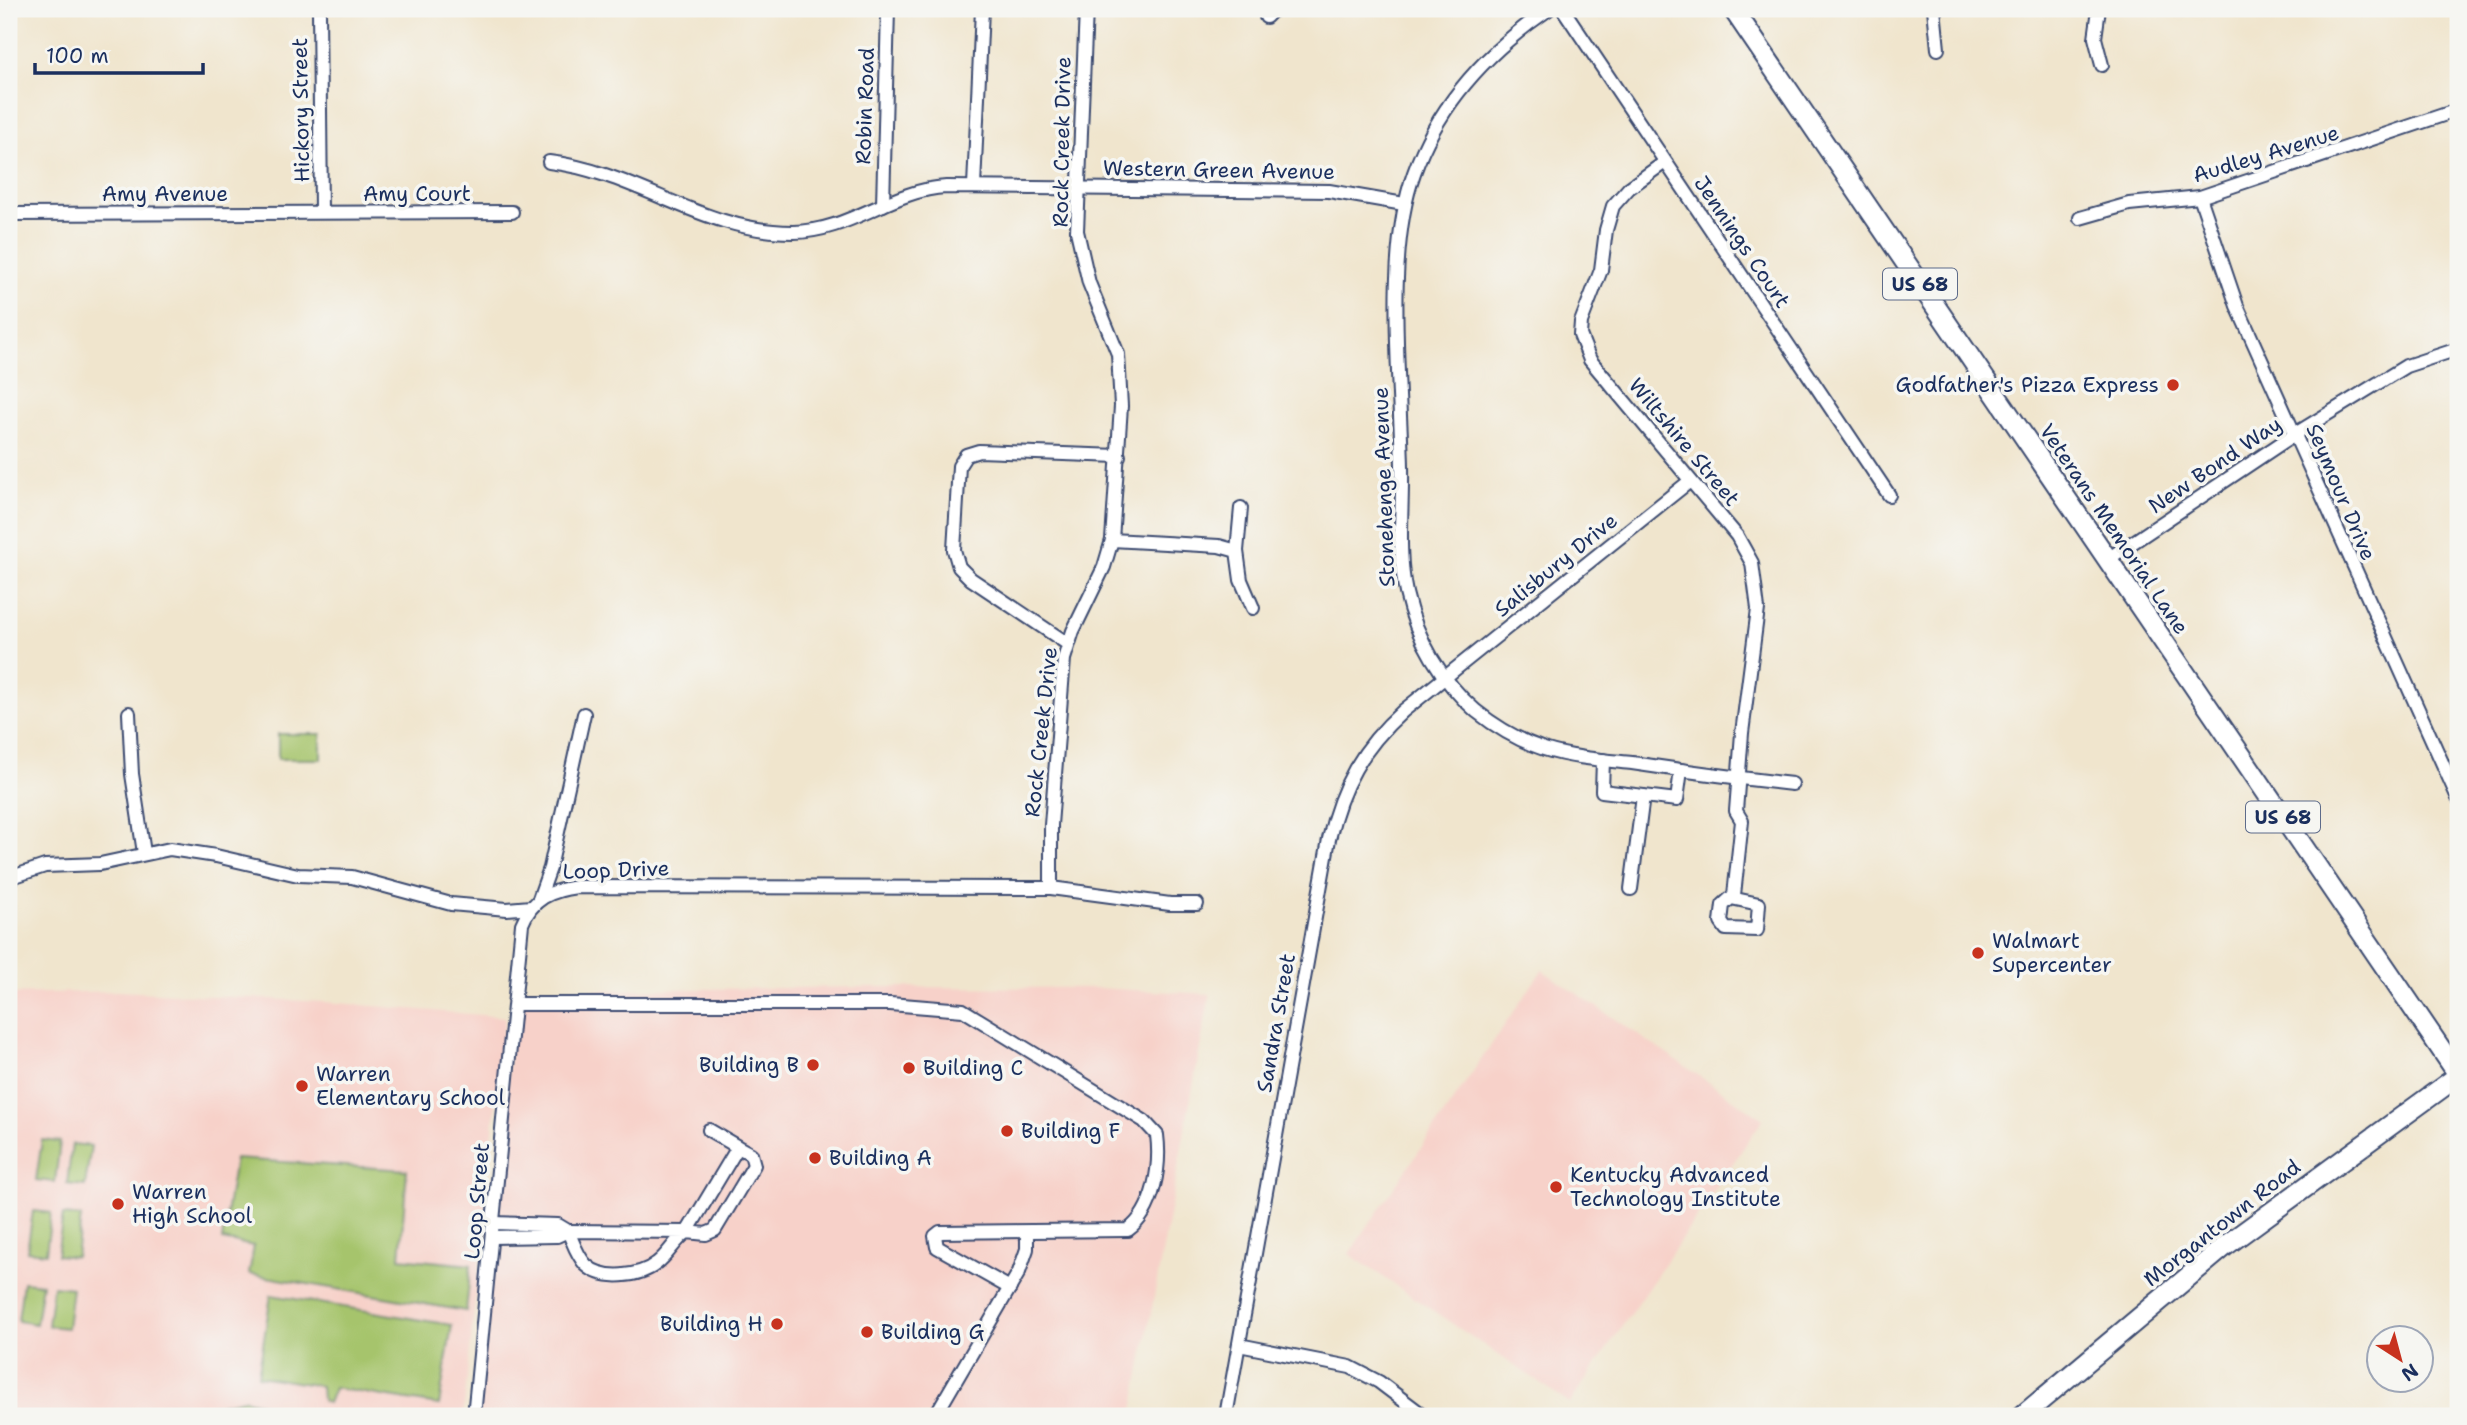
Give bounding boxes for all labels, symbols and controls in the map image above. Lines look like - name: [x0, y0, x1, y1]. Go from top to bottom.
- scale bar: [35, 32, 203, 76]
- street label: Hickory Street: [286, 37, 316, 183]
- text: 100 m: [46, 42, 109, 70]
- street label: Robin Road: [849, 47, 881, 165]
- street label: Rock Creek Drive: [1047, 56, 1077, 228]
- street label: Audley Avenue: [2189, 118, 2343, 190]
- street label: Western Green Avenue: [1103, 154, 1335, 186]
- street label: Jennings Court: [1687, 170, 1797, 314]
- street label: Amy Avenue: [102, 180, 228, 208]
- street label: Amy Court: [363, 180, 471, 208]
- road number: US 68: [1883, 268, 1957, 300]
- place label: Godfather's Pizza Express: [1896, 371, 2159, 399]
- street label: Wiltshire Street: [1622, 372, 1746, 512]
- marker: Godfather's Pizza Express: [2165, 377, 2181, 393]
- street label: Stonehenge Avenue: [1367, 386, 1401, 588]
- street label: New Bond Way: [2143, 410, 2287, 520]
- street label: Veterans Memorial Lane: [2033, 418, 2195, 640]
- street label: Seymour Drive: [2300, 419, 2382, 565]
- street label: Salisbury Drive: [1489, 507, 1623, 623]
- street label: Rock Creek Drive: [1018, 645, 1064, 819]
- road number: US 68: [2246, 802, 2320, 832]
- street label: Loop Drive: [562, 854, 670, 886]
- place label: Walmart Supercenter: [1992, 927, 2112, 979]
- marker: Walmart Supercenter: [1970, 945, 1986, 961]
- street label: Sandra Street: [1250, 951, 1302, 1095]
- place label: Building B: [699, 1051, 799, 1079]
- place label: Building C: [923, 1054, 1024, 1082]
- marker: Building B: [805, 1057, 821, 1073]
- place label: Warren Elementary School: [316, 1060, 506, 1112]
- marker: Building C: [901, 1060, 917, 1076]
- marker: Warren Elementary School: [294, 1078, 310, 1094]
- place label: Building F: [1021, 1117, 1121, 1145]
- marker: Building F: [999, 1123, 1015, 1139]
- street label: Loop Street: [458, 1141, 496, 1261]
- place label: Building A: [829, 1144, 932, 1172]
- marker: Building A: [807, 1150, 823, 1166]
- street label: Morgantown Road: [2138, 1153, 2306, 1293]
- place label: Kentucky Advanced Technology Institute: [1570, 1161, 1781, 1213]
- place label: Warren High School: [132, 1178, 253, 1230]
- marker: Kentucky Advanced Technology Institute: [1548, 1179, 1564, 1195]
- marker: Warren High School: [110, 1196, 126, 1212]
- place label: Building H: [660, 1310, 763, 1338]
- marker: Building H: [769, 1316, 785, 1332]
- place label: Building G: [881, 1318, 985, 1346]
- marker: Building G: [859, 1324, 875, 1340]
- north arrow: [2366, 1324, 2436, 1394]
- text: N: [2396, 1358, 2423, 1387]

